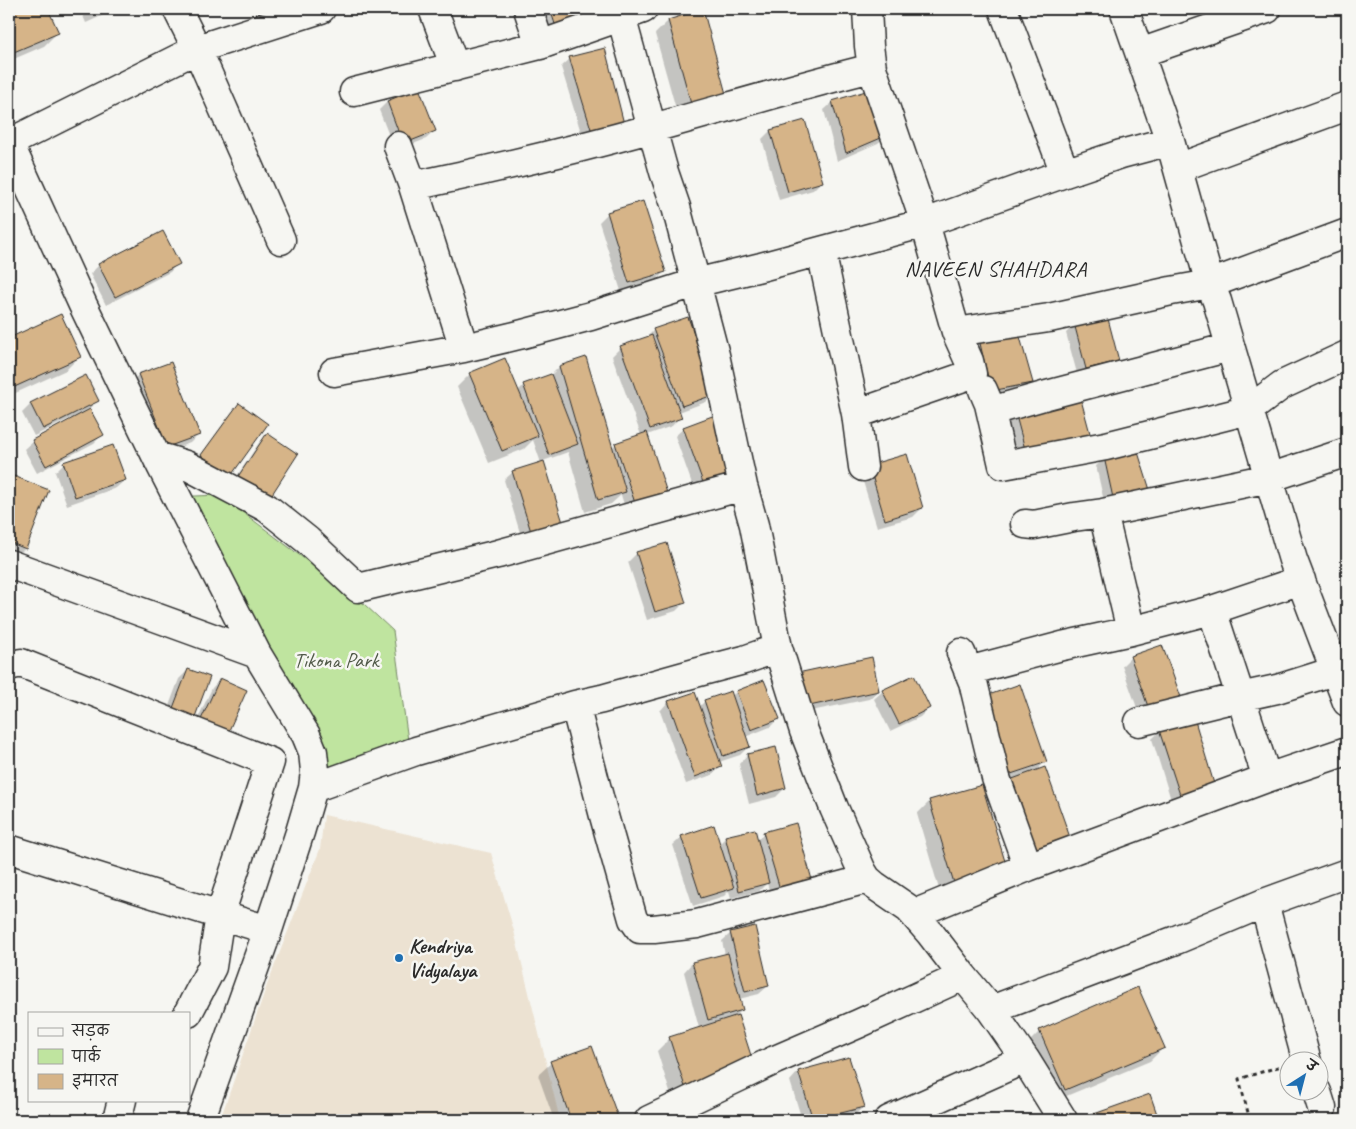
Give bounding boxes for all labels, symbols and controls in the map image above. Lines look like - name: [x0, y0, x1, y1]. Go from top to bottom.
- district label: NAVEEN SHAHDARA: [905, 255, 1087, 283]
- park label: Tikona Park: [293, 647, 381, 673]
- place label: Kendriya Vidyalaya: [409, 933, 478, 984]
- marker: Kendriya Vidyalaya: [393, 952, 405, 964]
- legend: [28, 1012, 190, 1102]
- text: सड़क: [71, 1022, 110, 1041]
- text: पार्क: [71, 1045, 102, 1067]
- north arrow: [1278, 1052, 1328, 1102]
- text: उ: [1301, 1055, 1321, 1076]
- text: इमारत: [72, 1072, 119, 1091]

